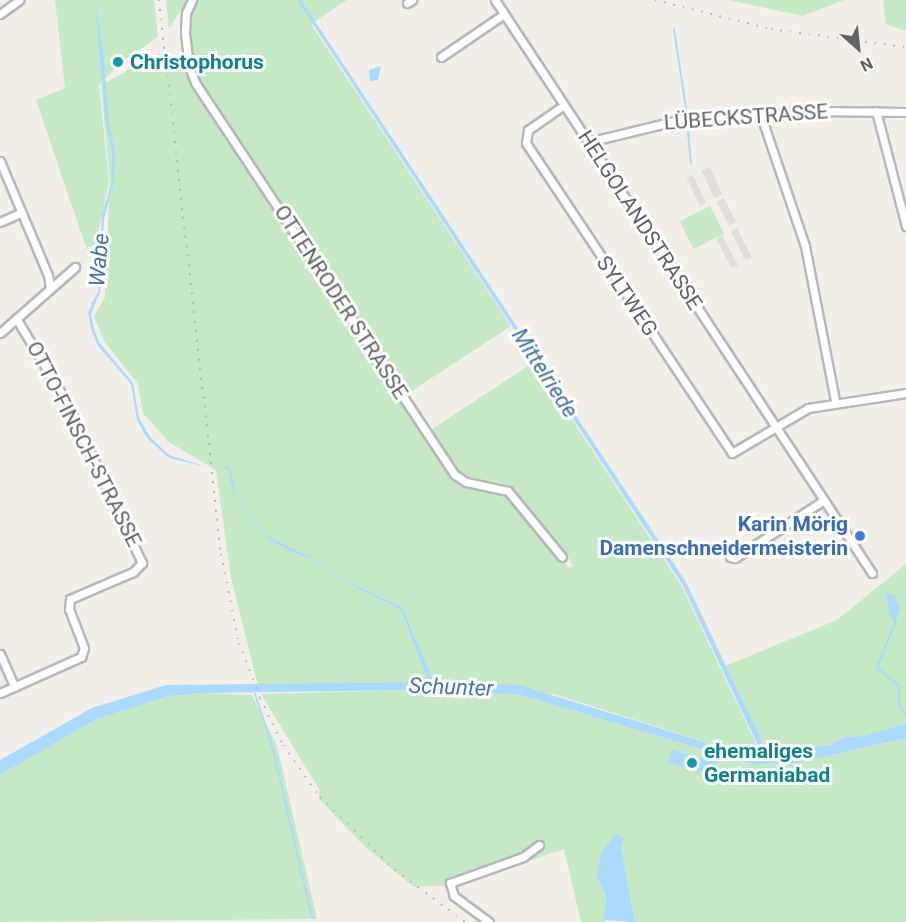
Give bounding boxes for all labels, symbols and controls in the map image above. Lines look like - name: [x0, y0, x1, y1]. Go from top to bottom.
- north arrow: [828, 18, 888, 78]
- place label: Christophorus: [130, 49, 264, 75]
- text: N: [857, 53, 876, 76]
- marker: Christophorus: [111, 55, 125, 69]
- street label: LÜBECKSTRASSE: [663, 99, 829, 135]
- street label: HELGOLANDSTRASSE: [573, 126, 707, 314]
- street label: OTTENRODER STRASSE: [269, 200, 413, 404]
- water label: Wabe: [84, 232, 114, 288]
- street label: SYLTWEG: [591, 251, 663, 341]
- water label: Mittelriede: [506, 323, 584, 423]
- street label: OTTO-FINSCH-STRASSE: [21, 337, 147, 551]
- place label: Karin Mörig Damenschneidermeisterin: [599, 511, 848, 561]
- marker: Karin Mörig Damenschneidermeisterin: [853, 529, 867, 543]
- water label: Schunter: [408, 672, 494, 702]
- place label: ehemaliges Germaniabad: [704, 738, 830, 788]
- marker: ehemaliges Germaniabad: [685, 756, 699, 770]

